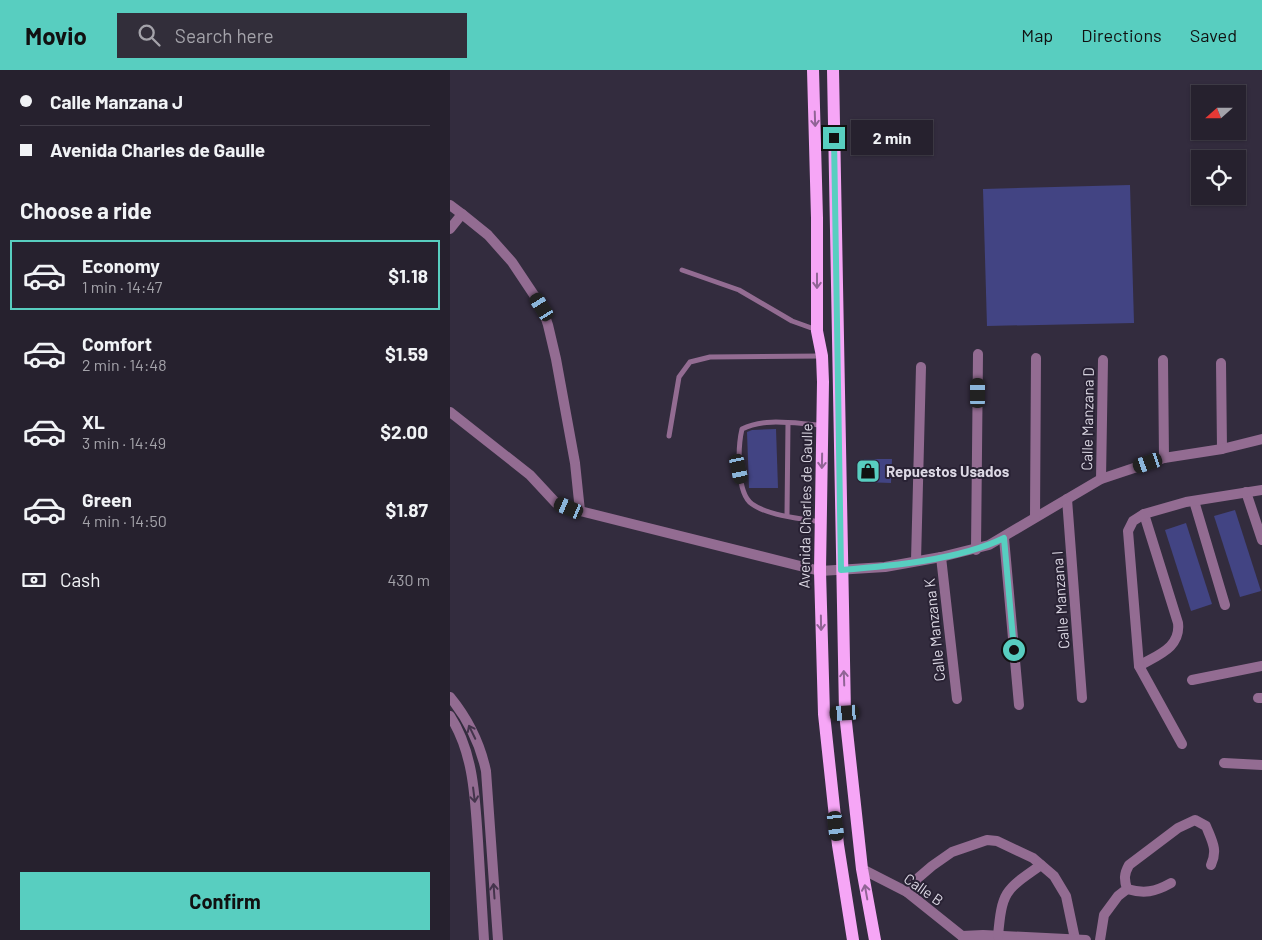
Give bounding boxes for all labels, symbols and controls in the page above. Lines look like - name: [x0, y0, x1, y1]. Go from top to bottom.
- search box: [117, 13, 467, 58]
- text: Movio: [25, 21, 87, 50]
- icon: search: [135, 21, 163, 49]
- text: Search here: [175, 24, 274, 47]
- text: Map: [1021, 24, 1053, 46]
- text: Directions: [1081, 24, 1162, 46]
- text: Saved: [1190, 24, 1237, 46]
- north arrow: [1191, 85, 1246, 140]
- map controls: [1191, 85, 1246, 205]
- text: Calle Manzana J: [50, 90, 183, 113]
- one-way arrow: [810, 110, 819, 126]
- callout: 2 min: [852, 120, 934, 156]
- route end: [823, 127, 845, 149]
- text: 2 min: [873, 128, 911, 147]
- text: Avenida Charles de Gaulle: [50, 138, 265, 161]
- button: locate: [1191, 150, 1246, 205]
- text: Choose a ride: [20, 197, 152, 223]
- icon: car: [22, 253, 67, 298]
- text: Economy: [82, 254, 160, 277]
- text: $1.18: [388, 264, 428, 287]
- one-way arrow: [812, 272, 822, 289]
- text: 1 min · 14:47: [82, 277, 162, 296]
- car: [527, 290, 556, 324]
- icon: car: [22, 331, 67, 376]
- text: Comfort: [82, 332, 152, 355]
- text: $1.59: [385, 342, 428, 365]
- text: 2 min · 14:48: [82, 355, 166, 374]
- street label: Calle Manzana D: [1077, 367, 1097, 471]
- car: [970, 378, 985, 408]
- icon: car: [22, 409, 67, 454]
- text: XL: [82, 410, 105, 433]
- text: $2.00: [380, 420, 428, 443]
- street label: Avenida Charles de Gaulle: [795, 423, 815, 589]
- text: 3 min · 14:49: [82, 433, 166, 452]
- car: [1131, 451, 1164, 475]
- one-way arrow: [817, 452, 827, 468]
- car: [728, 453, 749, 485]
- shop icon: Repuestos Usados: [855, 458, 881, 484]
- place label: Repuestos Usados: [886, 462, 1010, 480]
- icon: car: [22, 487, 67, 532]
- text: Green: [82, 488, 132, 511]
- car: [552, 495, 585, 521]
- text: $1.87: [386, 498, 428, 521]
- text: 4 min · 14:50: [82, 511, 167, 530]
- street label: Calle Manzana I: [1048, 550, 1072, 650]
- icon: cash: [20, 566, 48, 594]
- text: Cash: [60, 568, 101, 591]
- text: 430 m: [387, 570, 430, 589]
- street label: Calle Manzana K: [920, 578, 948, 682]
- one-way arrow: [817, 615, 826, 631]
- route start: [1003, 639, 1025, 661]
- one-way arrow: [839, 671, 849, 687]
- car: [829, 704, 860, 722]
- one-way arrow: [467, 725, 477, 740]
- one-way arrow: [469, 787, 479, 803]
- car: [826, 810, 845, 842]
- street label: Calle B: [901, 869, 947, 909]
- button: Confirm: [20, 872, 430, 930]
- one-way arrow: [490, 884, 499, 900]
- one-way arrow: [860, 884, 870, 900]

